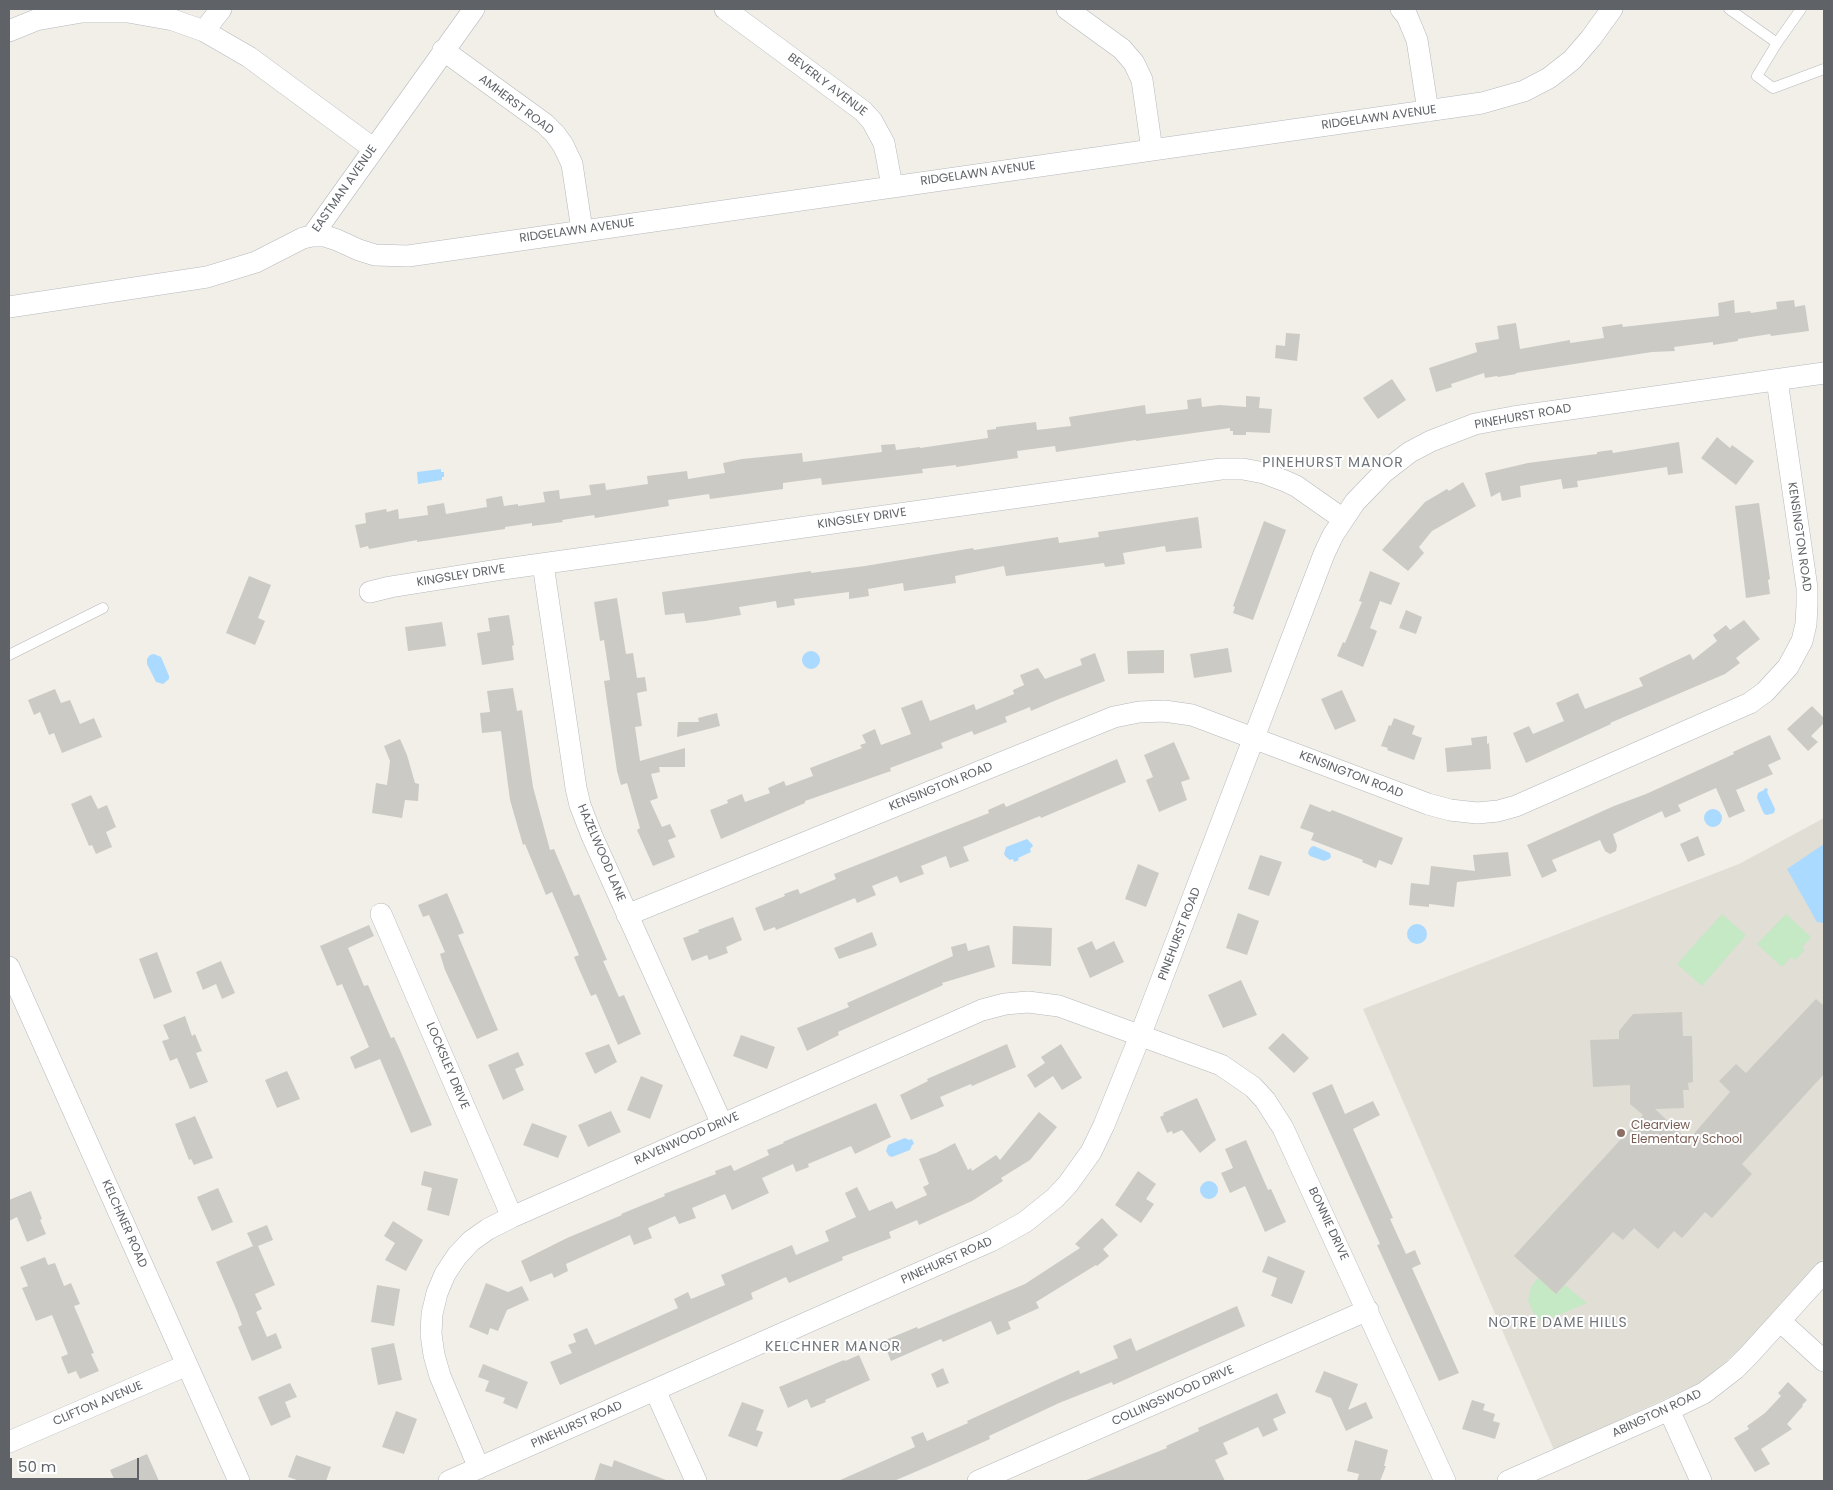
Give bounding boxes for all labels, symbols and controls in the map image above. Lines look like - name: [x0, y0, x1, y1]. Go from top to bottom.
- street label: BEVERLY AVENUE: [785, 51, 869, 119]
- street label: AMHERST ROAD: [476, 72, 556, 138]
- street label: RIDGELAWN AVENUE: [1321, 103, 1437, 133]
- street label: EASTMAN AVENUE: [310, 143, 380, 235]
- street label: RIDGELAWN AVENUE: [920, 159, 1036, 189]
- street label: RIDGELAWN AVENUE: [519, 216, 635, 246]
- street label: PINEHURST ROAD: [1473, 401, 1573, 433]
- district label: PINEHURST MANOR: [1260, 455, 1406, 471]
- street label: KENSINGTON ROAD: [1784, 481, 1814, 593]
- street label: KINGSLEY DRIVE: [817, 506, 907, 532]
- street label: KINGSLEY DRIVE: [416, 562, 506, 590]
- street label: KENSINGTON ROAD: [1297, 748, 1405, 802]
- street label: KENSINGTON ROAD: [887, 760, 995, 814]
- street label: HAZELWOOD LANE: [574, 802, 628, 904]
- street label: PINEHURST ROAD: [1156, 886, 1204, 982]
- street label: LOCKSLEY DRIVE: [422, 1021, 472, 1111]
- street label: RAVENWOOD DRIVE: [632, 1109, 742, 1169]
- place label: Clearview Elementary School: [1631, 1119, 1742, 1147]
- marker: Clearview Elementary School: [1615, 1127, 1627, 1139]
- street label: KELCHNER ROAD: [98, 1178, 150, 1270]
- street label: BONNIE DRIVE: [1305, 1185, 1351, 1263]
- street label: PINEHURST ROAD: [899, 1234, 995, 1288]
- district label: NOTRE DAME HILLS: [1486, 1315, 1630, 1331]
- district label: KELCHNER MANOR: [763, 1339, 903, 1355]
- street label: COLLINGSWOOD DRIVE: [1110, 1363, 1236, 1429]
- street label: CLIFTON AVENUE: [51, 1379, 145, 1429]
- street label: ABINGTON ROAD: [1610, 1387, 1704, 1441]
- street label: PINEHURST ROAD: [529, 1398, 625, 1452]
- scale bar: [12, 1448, 141, 1480]
- text: 50 m: [18, 1456, 56, 1477]

